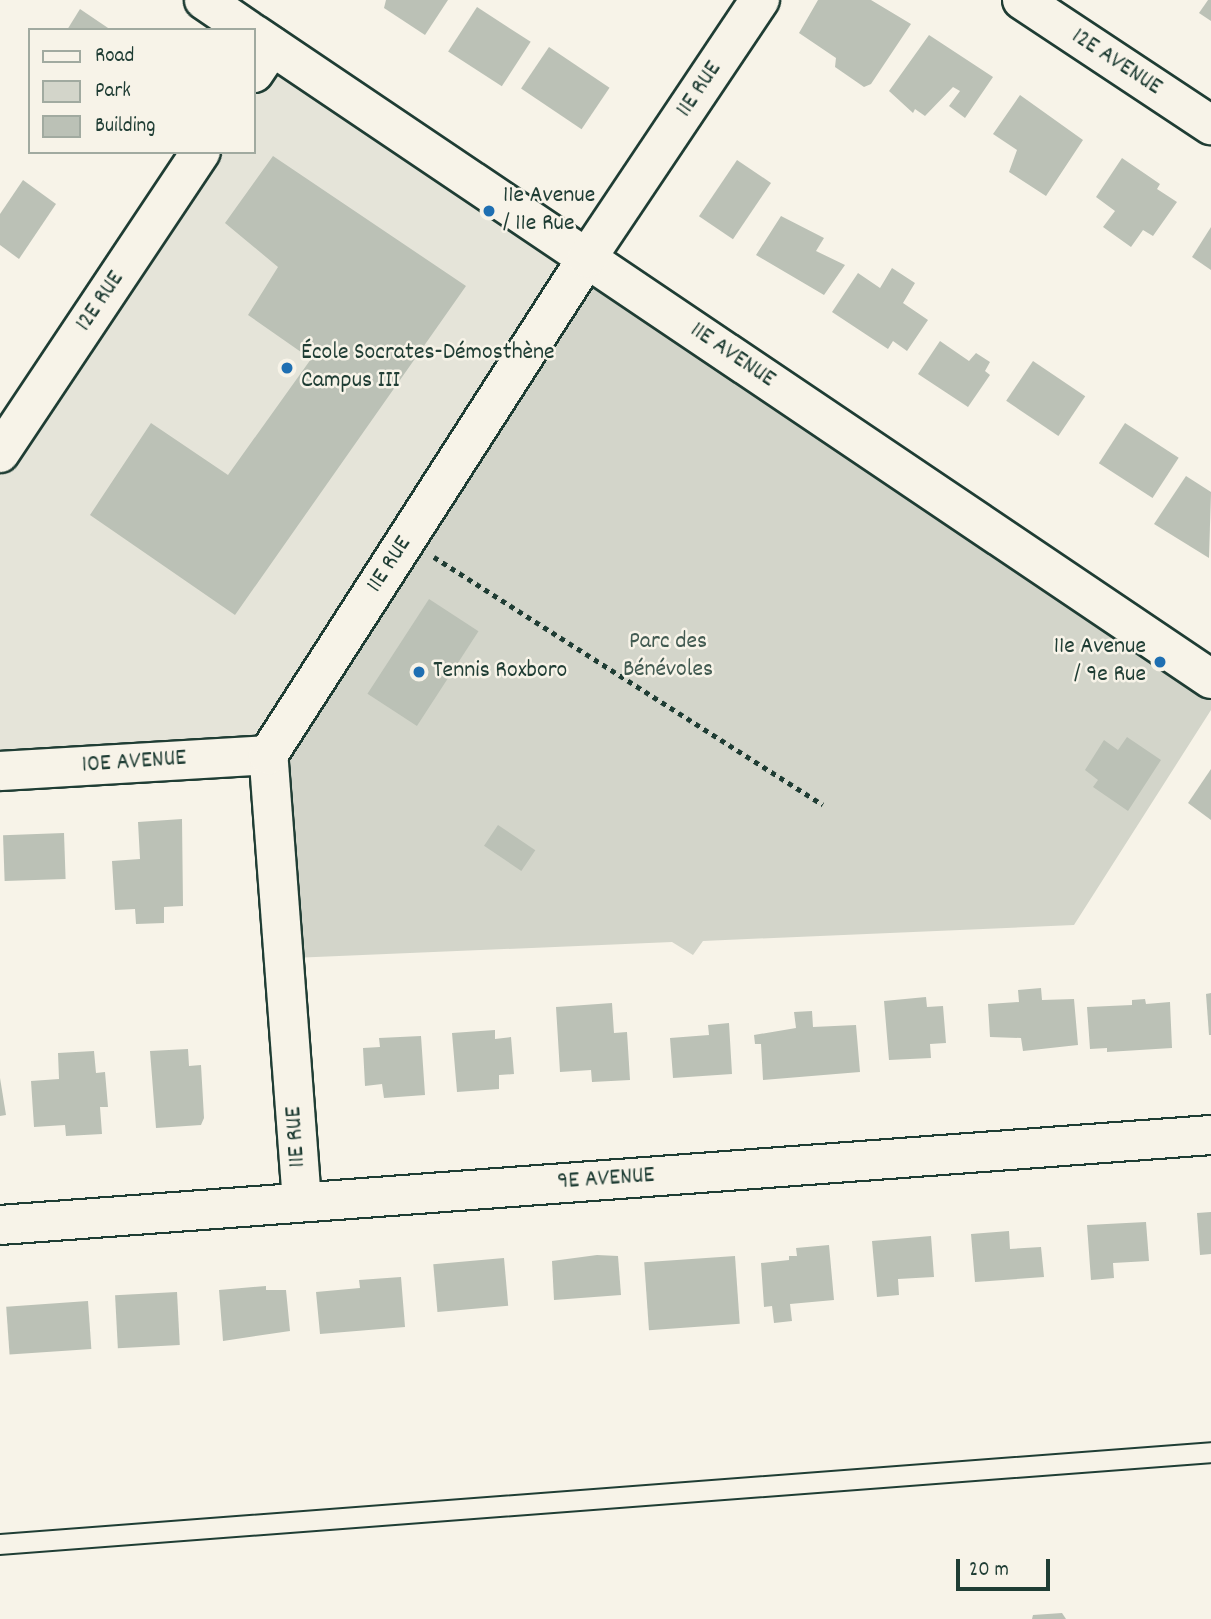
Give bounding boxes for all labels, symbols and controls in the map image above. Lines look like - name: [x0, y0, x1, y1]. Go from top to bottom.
- street label: 12E AVENUE: [1065, 23, 1167, 103]
- legend: [28, 28, 256, 154]
- text: Road: [95, 42, 134, 72]
- street label: 11E RUE: [671, 57, 729, 123]
- text: Park: [95, 77, 131, 107]
- text: Building: [95, 112, 155, 142]
- place label: 11e Avenue / 11e Rue: [503, 183, 595, 239]
- marker: 11e Avenue / 11e Rue: [481, 203, 497, 219]
- street label: 12E RUE: [71, 266, 131, 338]
- street label: 11E AVENUE: [684, 317, 780, 395]
- place label: École Socrates-Démosthène Campus III: [301, 340, 555, 396]
- marker: École Socrates-Démosthène Campus III: [279, 360, 295, 376]
- street label: 11E RUE: [361, 532, 419, 598]
- park label: Parc des Bénévoles: [623, 629, 713, 685]
- place label: 11e Avenue / 9e Rue: [1054, 634, 1146, 690]
- marker: 11e Avenue / 9e Rue: [1152, 654, 1168, 670]
- place label: Tennis Roxboro: [433, 658, 567, 686]
- marker: Tennis Roxboro: [411, 664, 427, 680]
- street label: 10E AVENUE: [81, 745, 187, 781]
- street label: 11E RUE: [281, 1106, 313, 1168]
- street label: 9E AVENUE: [556, 1162, 656, 1198]
- scale bar: [959, 1546, 1054, 1590]
- text: 20 m: [969, 1556, 1009, 1586]

